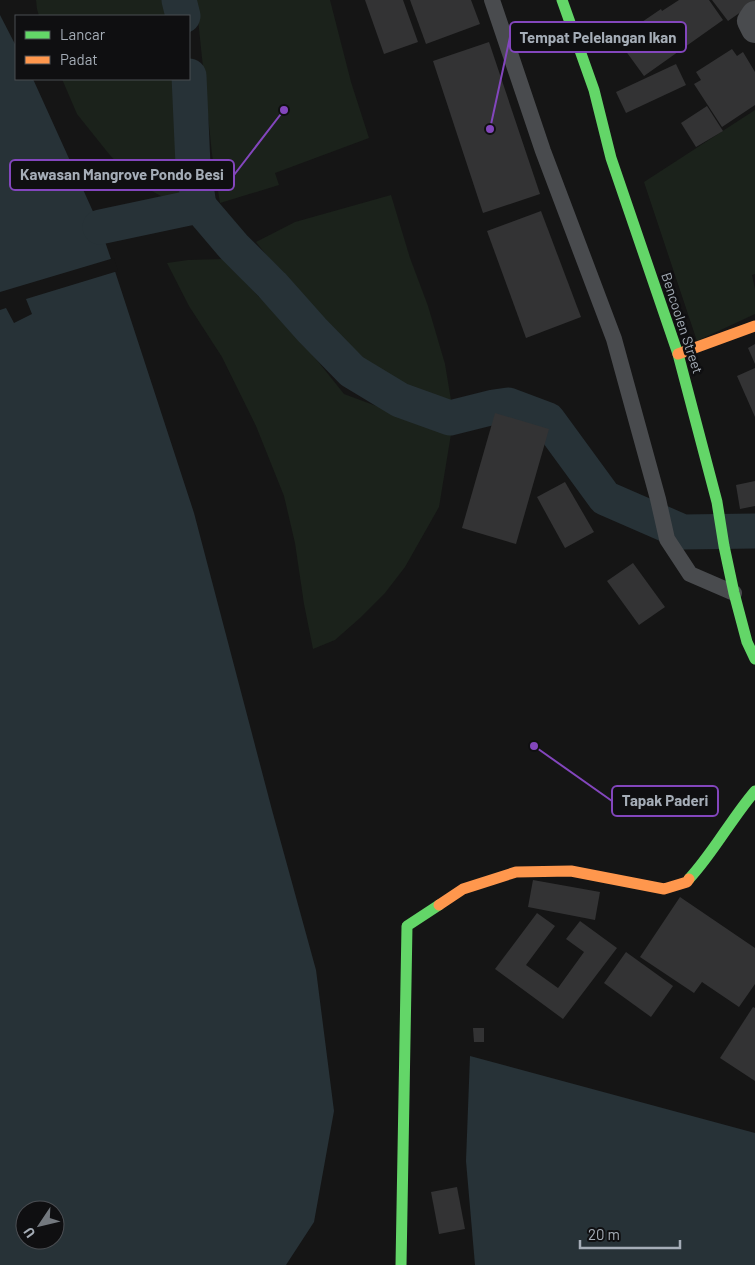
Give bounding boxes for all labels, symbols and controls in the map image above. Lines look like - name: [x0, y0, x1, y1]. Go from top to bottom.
- legend: [15, 15, 190, 80]
- callout: Tempat Pelelangan Ikan: [510, 22, 686, 52]
- text: Lancar: [60, 25, 106, 43]
- text: Tempat Pelelangan Ikan: [520, 28, 676, 46]
- text: Padat: [60, 50, 98, 68]
- callout: Kawasan Mangrove Pondo Besi: [10, 160, 234, 190]
- text: Kawasan Mangrove Pondo Besi: [20, 165, 224, 183]
- street label: Bencoolen Street: [658, 270, 707, 376]
- callout: Tapak Paderi: [612, 786, 718, 816]
- text: Tapak Paderi: [622, 791, 708, 809]
- north arrow: [15, 1200, 65, 1250]
- scale bar: [580, 1218, 680, 1250]
- text: U: [19, 1224, 38, 1241]
- text: 20 m: [588, 1225, 620, 1243]

